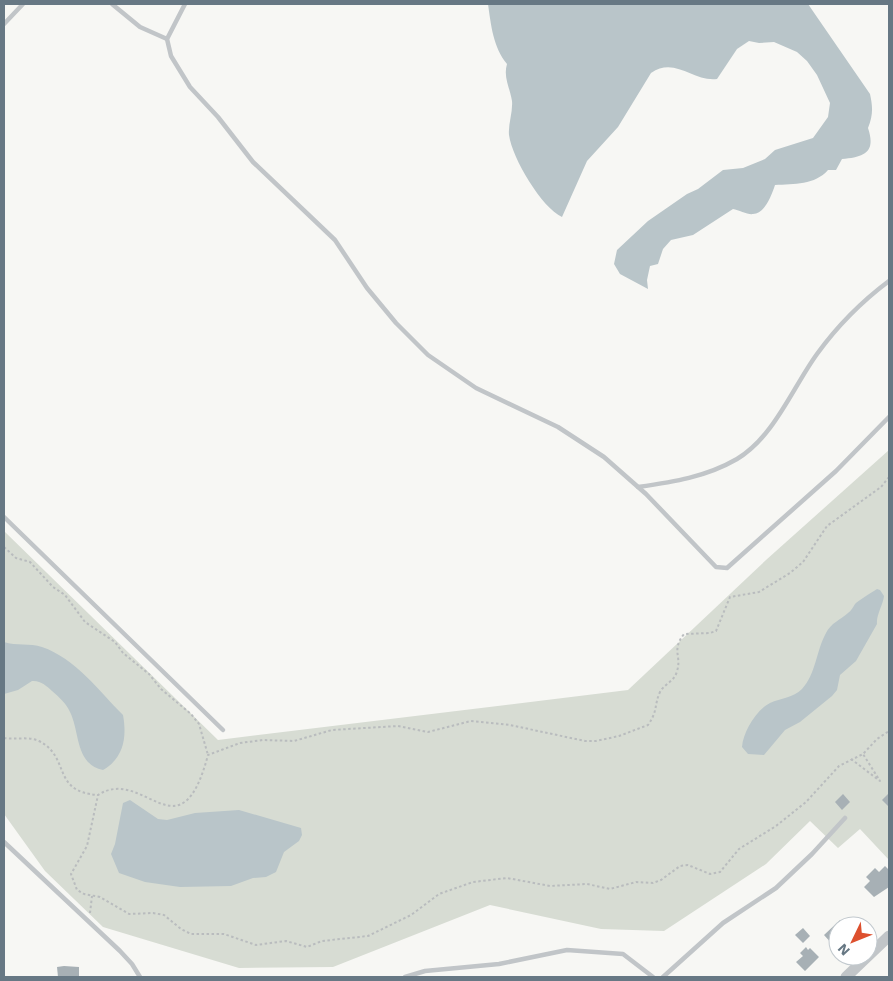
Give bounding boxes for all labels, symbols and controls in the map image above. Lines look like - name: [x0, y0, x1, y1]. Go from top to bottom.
- north arrow: [828, 916, 878, 966]
- text: N: [834, 941, 853, 959]

